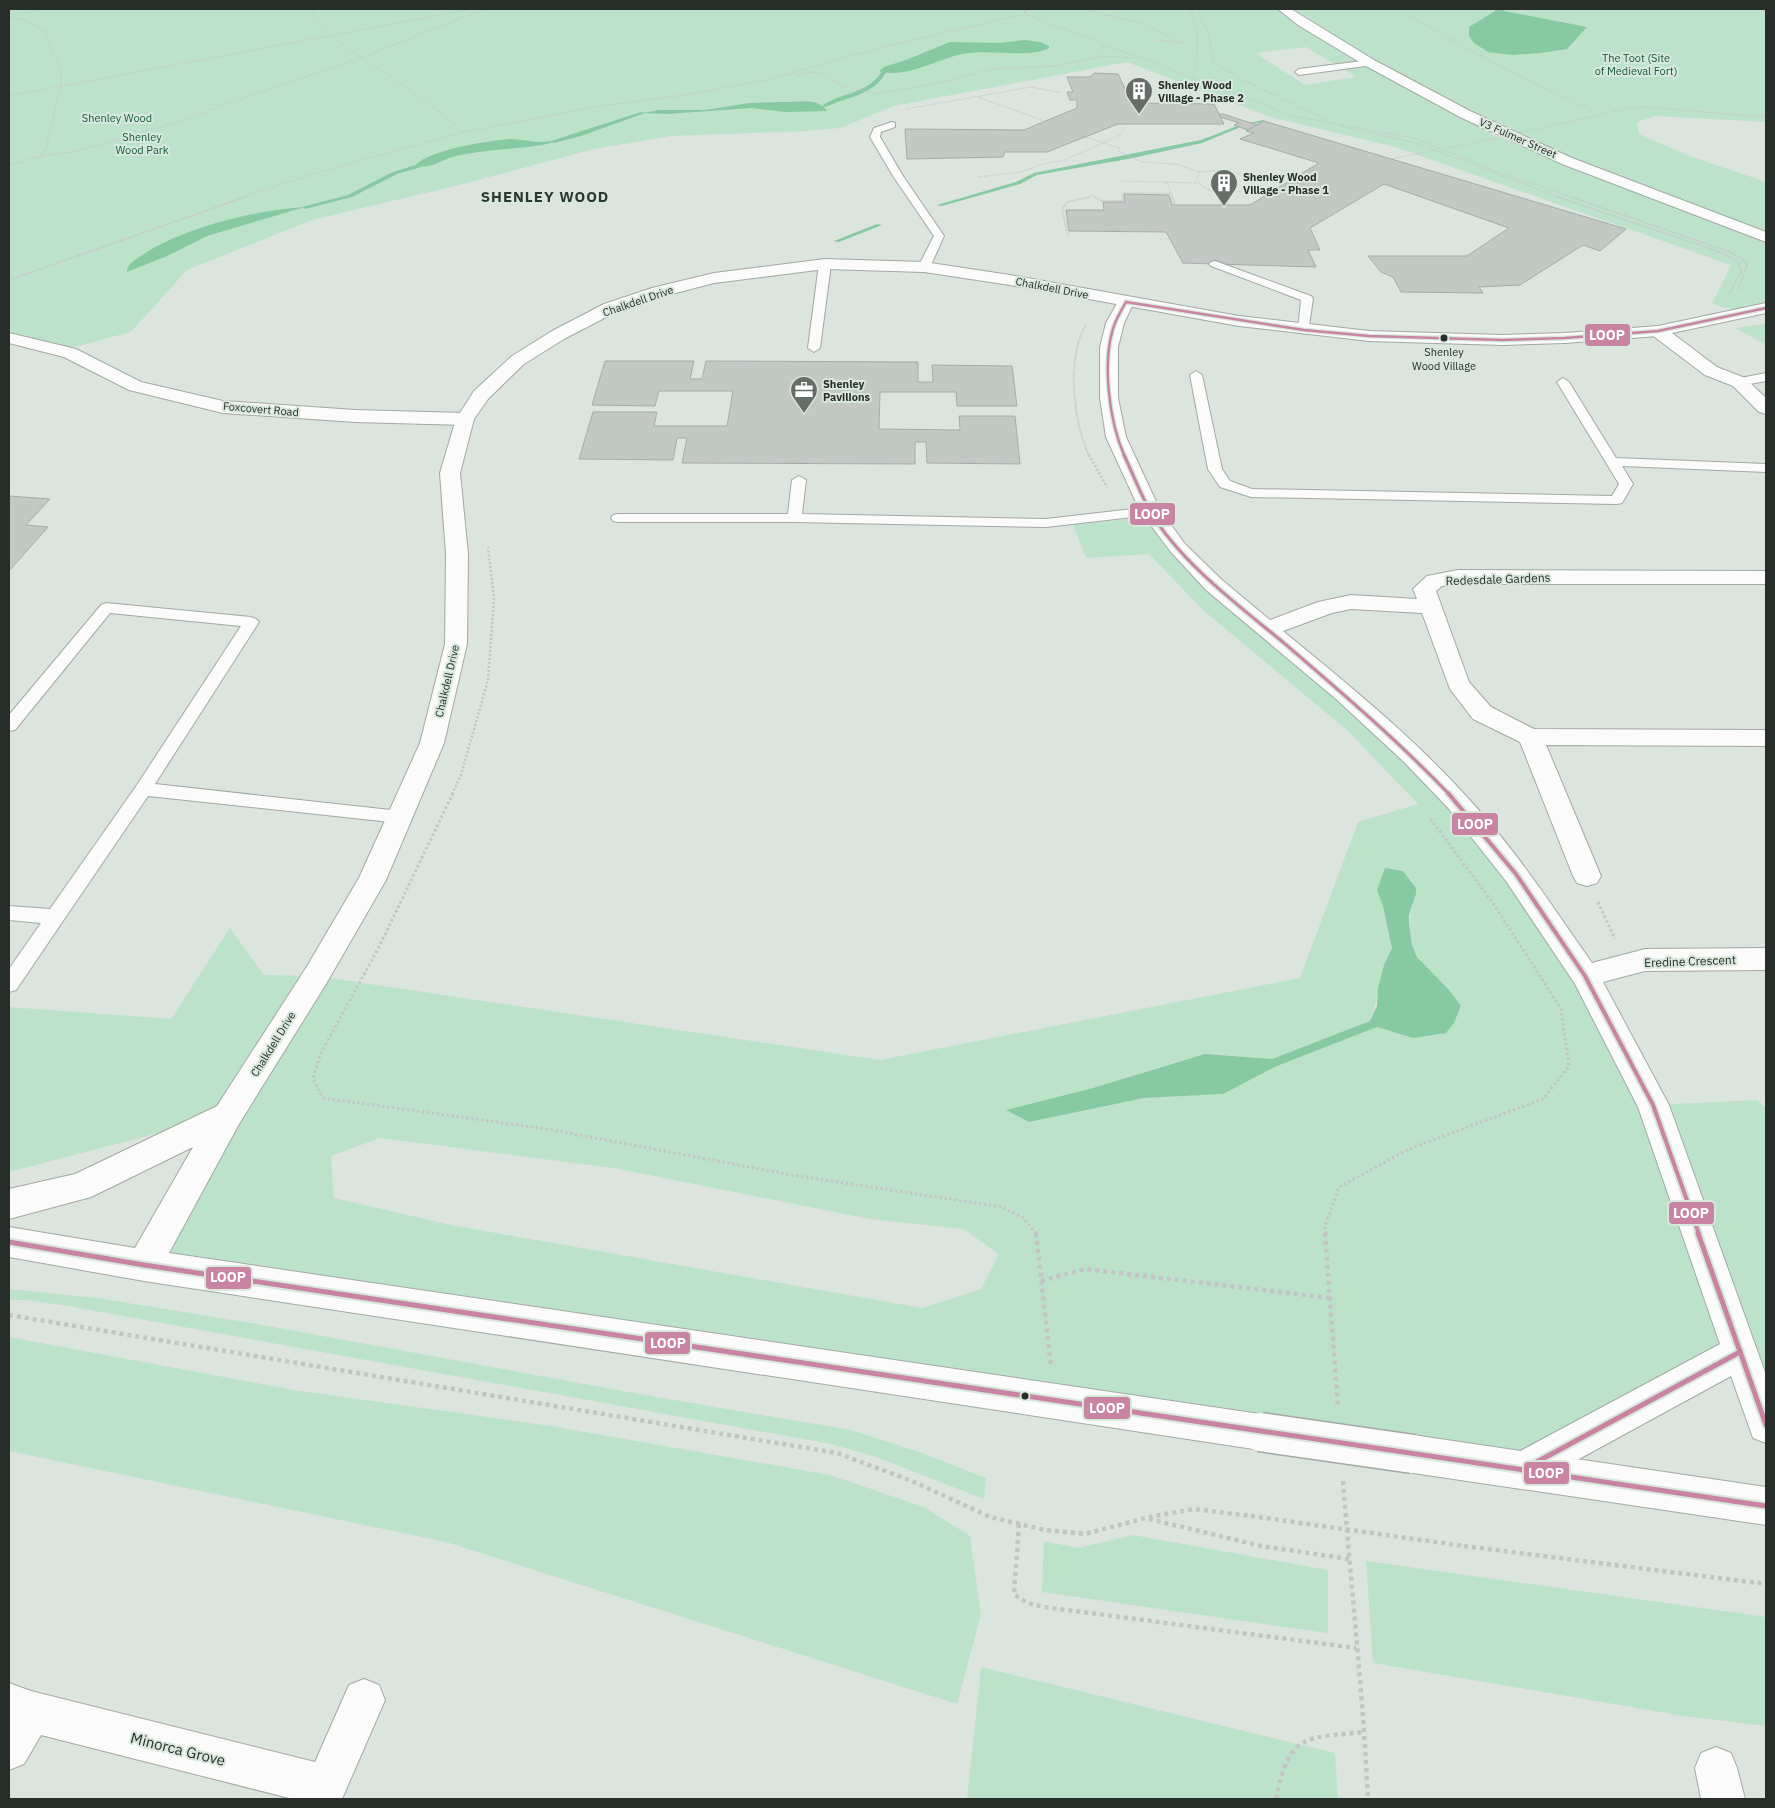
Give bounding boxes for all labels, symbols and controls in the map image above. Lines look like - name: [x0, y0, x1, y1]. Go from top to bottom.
- park label: The Toot (Site of Medieval Fort): [1595, 51, 1677, 78]
- building icon: Shenley Wood Village - Phase 2: [1124, 76, 1154, 115]
- place label: Shenley Wood Village - Phase 2: [1158, 78, 1244, 105]
- park label: Shenley Wood: [82, 111, 152, 125]
- street label: V3 Fulmer Street: [1477, 115, 1559, 161]
- park label: Shenley Wood Park: [115, 130, 169, 157]
- building icon: Shenley Wood Village - Phase 1: [1209, 168, 1239, 207]
- place label: Shenley Wood Village - Phase 1: [1243, 170, 1329, 197]
- district label: SHENLEY WOOD: [481, 187, 609, 206]
- street label: Chalkdell Drive: [1014, 274, 1090, 302]
- street label: Chalkdell Drive: [601, 282, 675, 320]
- line badge: LOOP: [1584, 323, 1631, 347]
- text: LOOP: [1589, 326, 1625, 344]
- marker: Shenley Wood Village: [1439, 333, 1449, 343]
- place label: Shenley Wood Village: [1412, 345, 1476, 373]
- office icon: Shenley Pavilions: [789, 375, 819, 414]
- place label: Shenley Pavilions: [823, 377, 871, 404]
- street label: Foxcovert Road: [222, 399, 300, 419]
- line badge: LOOP: [1129, 502, 1176, 526]
- text: LOOP: [1134, 505, 1170, 523]
- street label: Redesdale Gardens: [1445, 570, 1551, 588]
- street label: Chalkdell Drive: [432, 643, 462, 719]
- line badge: LOOP: [1451, 812, 1499, 836]
- text: LOOP: [1457, 815, 1493, 833]
- street label: Eredine Crescent: [1644, 952, 1736, 970]
- street label: Chalkdell Drive: [247, 1009, 299, 1079]
- line badge: LOOP: [1668, 1201, 1715, 1225]
- text: LOOP: [1673, 1204, 1709, 1222]
- line badge: LOOP: [205, 1266, 252, 1290]
- text: LOOP: [210, 1268, 246, 1286]
- line badge: LOOP: [644, 1331, 691, 1355]
- text: LOOP: [650, 1334, 686, 1352]
- unlabelled marker: [1020, 1391, 1030, 1401]
- line badge: LOOP: [1083, 1396, 1131, 1420]
- text: LOOP: [1089, 1399, 1125, 1417]
- line badge: LOOP: [1523, 1461, 1570, 1485]
- text: LOOP: [1528, 1464, 1564, 1482]
- street label: Minorca Grove: [129, 1728, 227, 1770]

